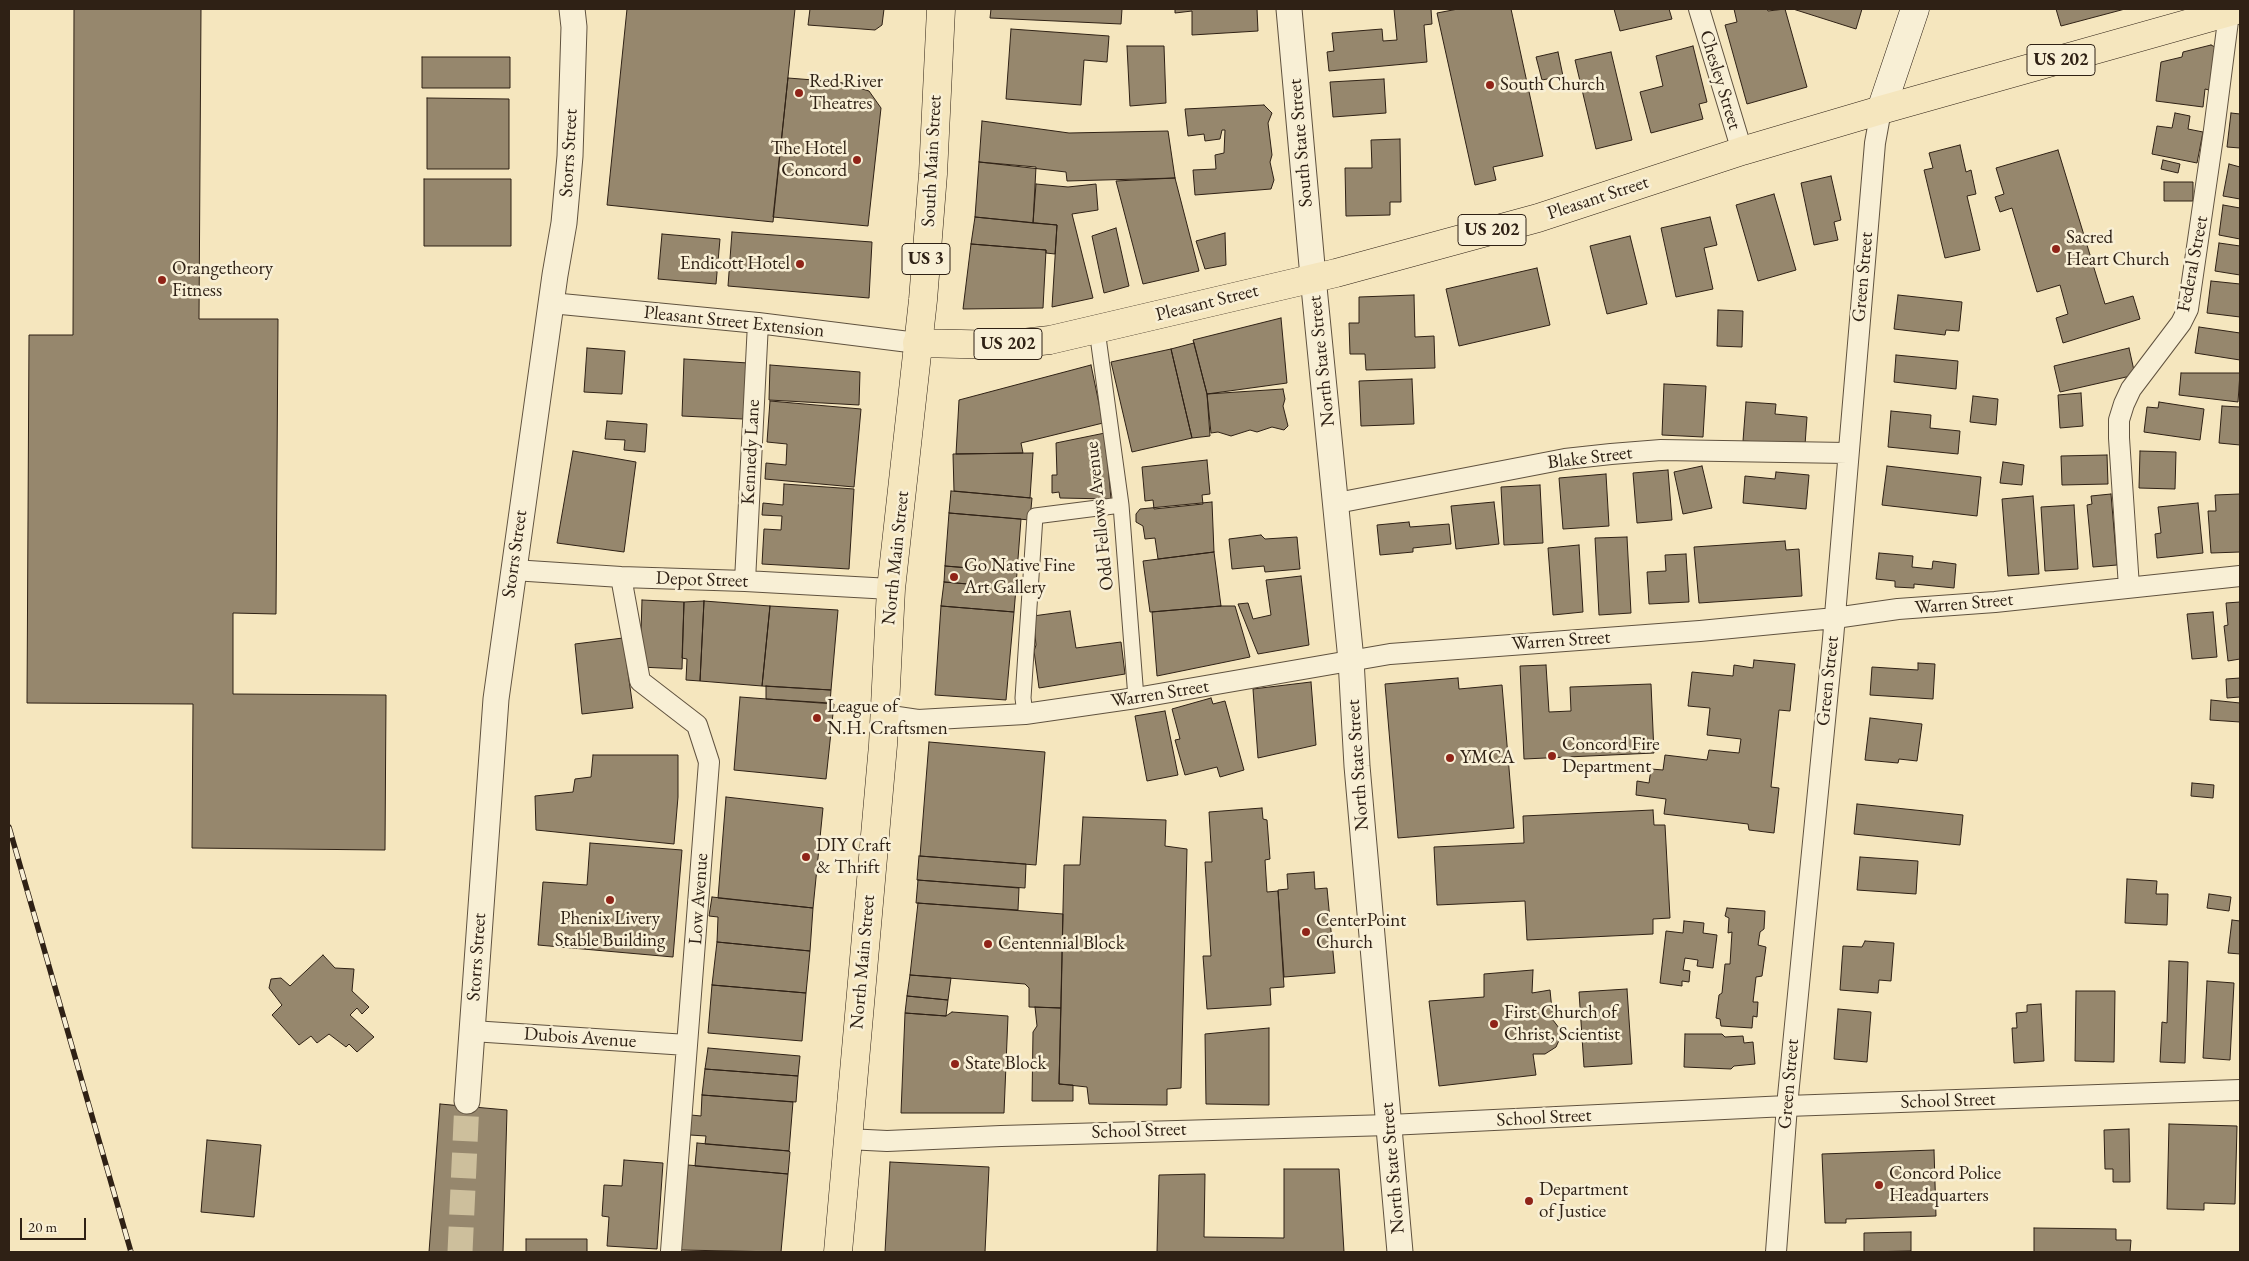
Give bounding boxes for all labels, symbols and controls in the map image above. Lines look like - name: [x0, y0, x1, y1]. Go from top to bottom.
- street label: Chesley Street: [1694, 28, 1746, 132]
- road number: US 202: [2027, 44, 2095, 76]
- place label: Red River Theatres: [809, 71, 883, 115]
- place label: South Church: [1500, 74, 1605, 96]
- street label: South State Street: [1284, 78, 1318, 208]
- marker: South Church: [1484, 79, 1496, 91]
- marker: Red River Theatres: [793, 87, 805, 99]
- street label: South Main Street: [917, 94, 947, 228]
- street label: Storrs Street: [555, 108, 583, 198]
- place label: The Hotel Concord: [771, 138, 847, 182]
- marker: The Hotel Concord: [851, 154, 863, 166]
- street label: Pleasant Street: [1544, 171, 1652, 225]
- road number: US 202: [1458, 214, 1526, 246]
- street label: Federal Street: [2173, 214, 2213, 314]
- place label: Sacred Heart Church: [2066, 227, 2170, 271]
- street label: Green Street: [1848, 231, 1878, 323]
- road number: US 3: [902, 243, 950, 274]
- marker: Sacred Heart Church: [2050, 243, 2062, 255]
- place label: Endicott Hotel: [680, 253, 790, 275]
- place label: Orangetheory Fitness: [172, 258, 273, 302]
- marker: Endicott Hotel: [794, 258, 806, 270]
- marker: Orangetheory Fitness: [156, 274, 168, 286]
- street label: Pleasant Street: [1153, 279, 1261, 327]
- street label: North State Street: [1304, 294, 1340, 428]
- street label: Pleasant Street Extension: [642, 301, 826, 343]
- road number: US 202: [974, 328, 1042, 359]
- street label: Kennedy Lane: [737, 399, 765, 505]
- street label: Odd Fellows Avenue: [1081, 440, 1119, 592]
- street label: Blake Street: [1546, 441, 1634, 475]
- street label: North Main Street: [878, 490, 914, 626]
- street label: Storrs Street: [498, 509, 532, 599]
- place label: Go Native Fine Art Gallery: [964, 555, 1075, 599]
- street label: Depot Street: [655, 567, 749, 593]
- marker: Go Native Fine Art Gallery: [948, 571, 960, 583]
- street label: Warren Street: [1914, 588, 2014, 620]
- street label: Warren Street: [1511, 626, 1611, 656]
- street label: Green Street: [1812, 635, 1844, 727]
- street label: Warren Street: [1109, 675, 1211, 713]
- place label: League of N.H. Craftsmen: [827, 696, 948, 740]
- street label: North State Street: [1342, 699, 1374, 831]
- marker: League of N.H. Craftsmen: [811, 712, 823, 724]
- place label: Concord Fire Department: [1562, 734, 1660, 778]
- place label: YMCA: [1460, 747, 1515, 769]
- marker: Concord Fire Department: [1546, 750, 1558, 762]
- marker: YMCA: [1444, 752, 1456, 764]
- place label: DIY Craft & Thrift: [816, 835, 891, 879]
- marker: DIY Craft & Thrift: [800, 851, 812, 863]
- street label: Low Avenue: [684, 853, 714, 945]
- marker: Phenix Livery Stable Building: [604, 894, 616, 906]
- street label: North Main Street: [846, 894, 880, 1030]
- place label: Phenix Livery Stable Building: [555, 908, 665, 952]
- place label: CenterPoint Church: [1316, 910, 1406, 954]
- street label: Storrs Street: [463, 912, 491, 1002]
- marker: CenterPoint Church: [1300, 926, 1312, 938]
- place label: Centennial Block: [998, 933, 1125, 955]
- marker: Centennial Block: [982, 938, 994, 950]
- place label: First Church of Christ, Scientist: [1504, 1002, 1620, 1046]
- marker: First Church of Christ, Scientist: [1488, 1018, 1500, 1030]
- street label: Dubois Avenue: [523, 1023, 637, 1053]
- street label: Green Street: [1774, 1038, 1804, 1130]
- place label: State Block: [965, 1053, 1046, 1075]
- marker: State Block: [949, 1058, 961, 1070]
- street label: School Street: [1900, 1088, 1996, 1114]
- street label: North State Street: [1376, 1101, 1410, 1235]
- street label: School Street: [1496, 1104, 1592, 1132]
- street label: School Street: [1091, 1118, 1187, 1144]
- place label: Concord Police Headquarters: [1889, 1163, 2001, 1207]
- place label: Department of Justice: [1539, 1179, 1628, 1223]
- marker: Concord Police Headquarters: [1873, 1179, 1885, 1191]
- marker: Department of Justice: [1523, 1195, 1535, 1207]
- scale bar: [22, 1208, 89, 1240]
- text: 20 m: [28, 1217, 57, 1236]

